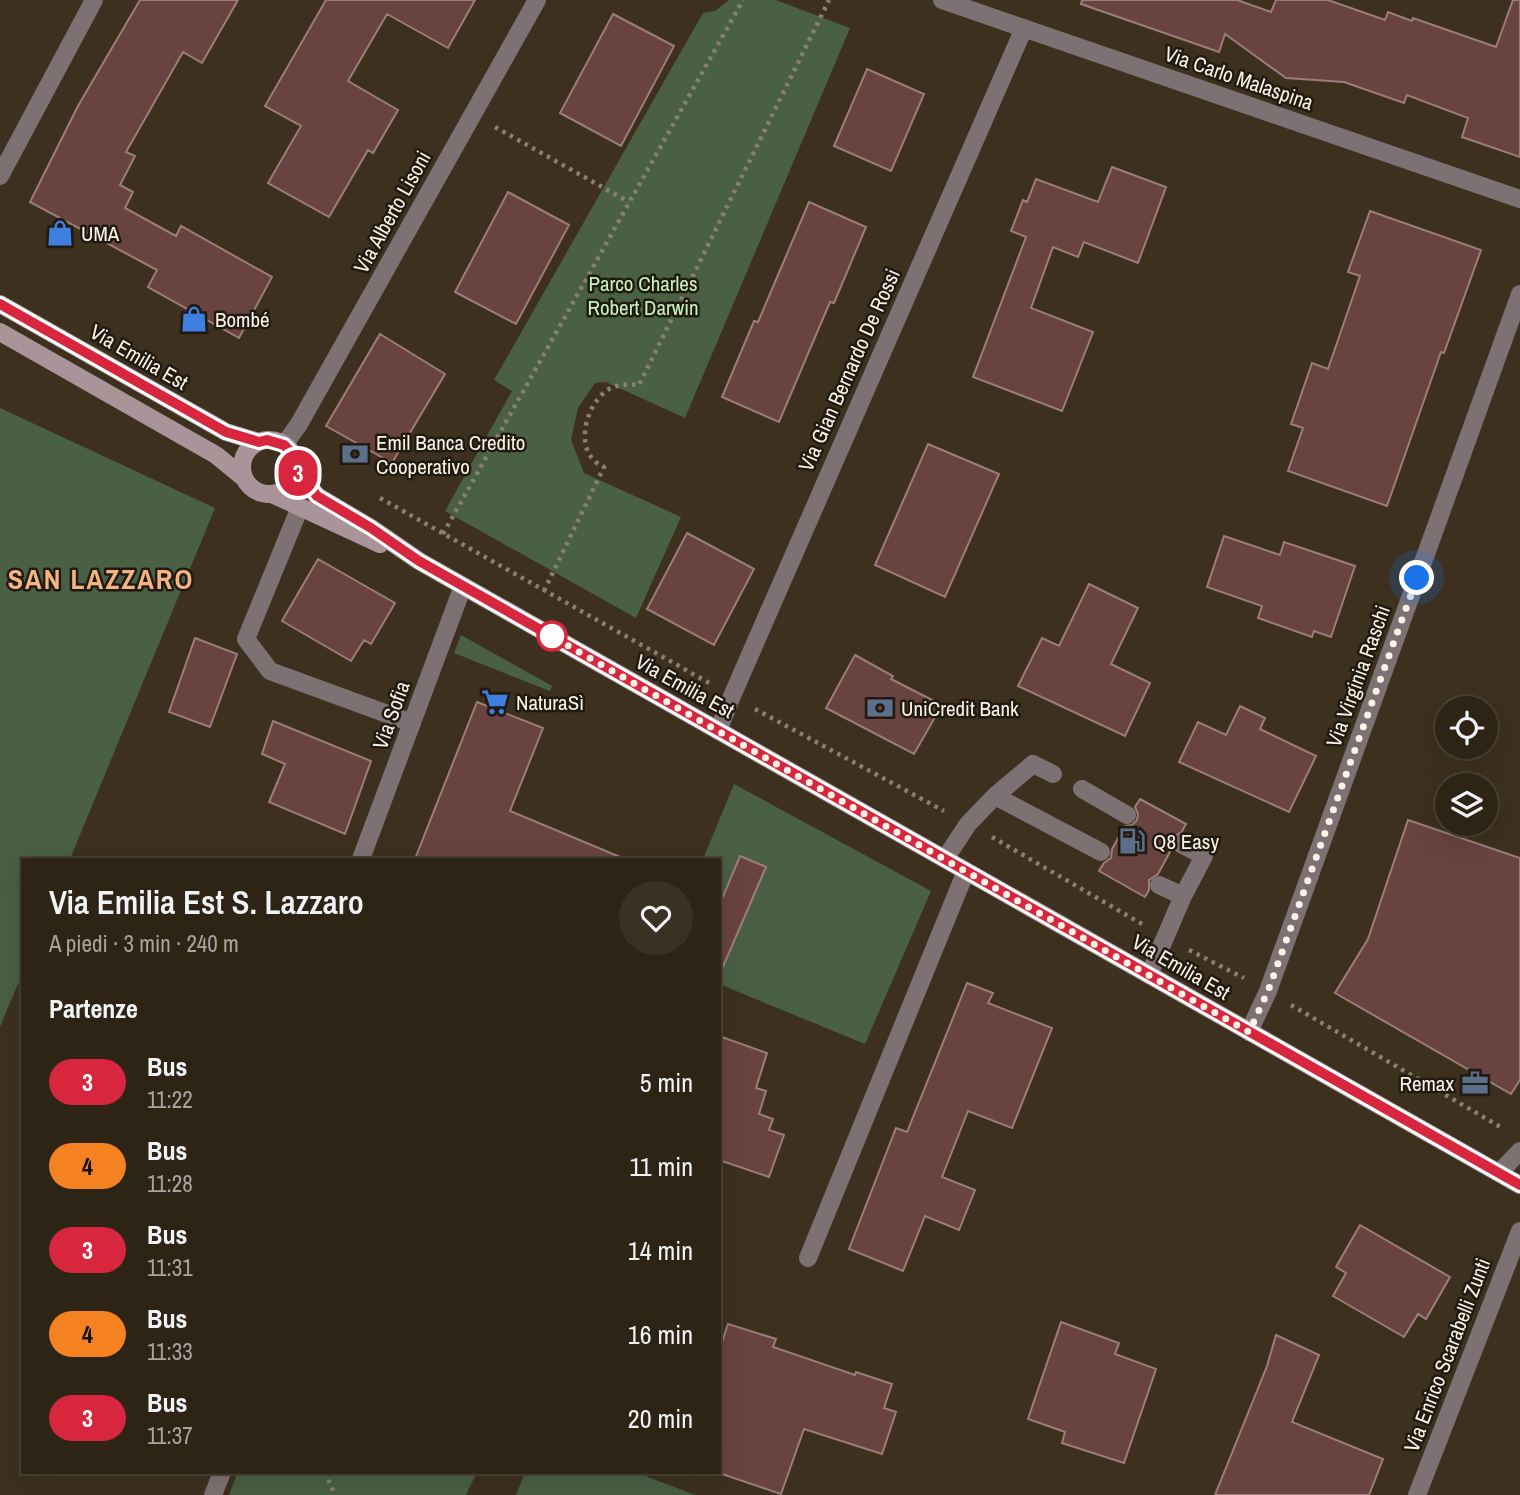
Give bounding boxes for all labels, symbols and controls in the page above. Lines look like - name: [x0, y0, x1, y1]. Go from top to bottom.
- street label: Via Carlo Malaspina: [1161, 39, 1318, 117]
- street label: Via Alberto Lisoni: [346, 146, 438, 278]
- shop icon: UMA: [45, 218, 75, 248]
- place label: UMA: [81, 219, 120, 248]
- street label: Via Gian Bernardo De Rossi: [791, 264, 907, 476]
- park label: Parco Charles Robert Darwin: [587, 269, 699, 322]
- shop icon: Bombé: [179, 304, 209, 334]
- place label: Bombé: [215, 305, 270, 334]
- street label: Via Emilia Est: [85, 317, 194, 397]
- place label: Emil Banca Credito Cooperativo: [376, 428, 525, 481]
- bank icon: Emil Banca Credito Cooperativo: [340, 439, 370, 469]
- line badge: 3: [275, 450, 321, 496]
- text: 3: [293, 457, 303, 489]
- district label: SAN LAZZARO: [8, 560, 194, 598]
- your location: [1399, 560, 1434, 595]
- street label: Via Virginia Raschi: [1319, 601, 1397, 751]
- unlabelled marker: [537, 621, 567, 651]
- street label: Via Emilia Est: [630, 647, 740, 725]
- street label: Via Sofia: [365, 676, 417, 753]
- supermarket icon: NaturaSì: [480, 687, 510, 717]
- place label: NaturaSì: [516, 688, 584, 717]
- bank icon: UniCredit Bank: [865, 693, 895, 723]
- place label: UniCredit Bank: [901, 694, 1019, 723]
- map controls: [1435, 696, 1498, 836]
- button: locate: [1435, 696, 1498, 759]
- button: layers: [1435, 773, 1498, 836]
- fuel station icon: Q8 Easy: [1117, 826, 1147, 856]
- place label: Q8 Easy: [1153, 827, 1219, 856]
- text: Via Emilia Est S. Lazzaro: [49, 880, 364, 924]
- button: heart: [619, 881, 693, 955]
- street label: Via Emilia Est: [1127, 927, 1236, 1007]
- text: A piedi · 3 min · 240 m: [49, 928, 239, 959]
- text: Partenze: [49, 991, 138, 1026]
- text: Bus: [147, 1049, 187, 1084]
- text: 5 min: [640, 1065, 693, 1100]
- text: 3: [82, 1066, 93, 1098]
- office icon: Remax: [1460, 1068, 1490, 1098]
- place label: Remax: [1399, 1069, 1454, 1098]
- text: 11:22: [147, 1084, 193, 1115]
- text: Bus: [147, 1133, 187, 1168]
- text: 11 min: [629, 1149, 693, 1184]
- text: 4: [82, 1150, 93, 1182]
- text: 11:28: [147, 1168, 193, 1199]
- text: Bus: [147, 1217, 187, 1252]
- text: 14 min: [628, 1233, 693, 1268]
- text: 3: [82, 1234, 93, 1266]
- text: 11:31: [147, 1252, 193, 1283]
- street label: Via Enrico Scarabelli Zunti: [1397, 1254, 1497, 1456]
- text: Bus: [147, 1301, 187, 1336]
- text: 16 min: [628, 1317, 693, 1352]
- text: 4: [82, 1318, 93, 1350]
- text: 11:33: [147, 1336, 193, 1367]
- text: Bus: [147, 1385, 187, 1420]
- text: 20 min: [628, 1401, 693, 1436]
- text: 3: [82, 1402, 93, 1434]
- text: 11:37: [147, 1420, 193, 1451]

